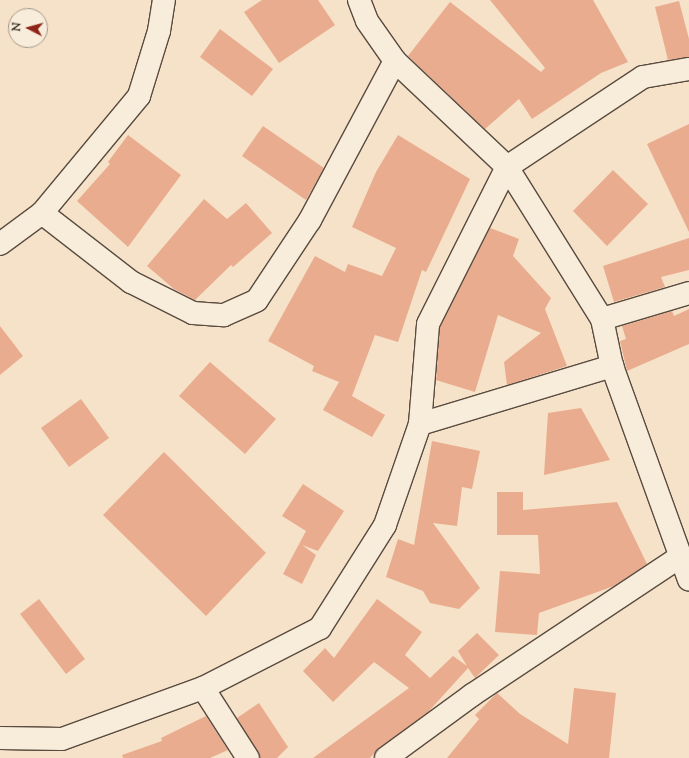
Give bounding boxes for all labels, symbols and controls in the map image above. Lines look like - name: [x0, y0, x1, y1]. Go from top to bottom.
- north arrow: [8, 8, 48, 48]
- text: N: [9, 22, 25, 32]

